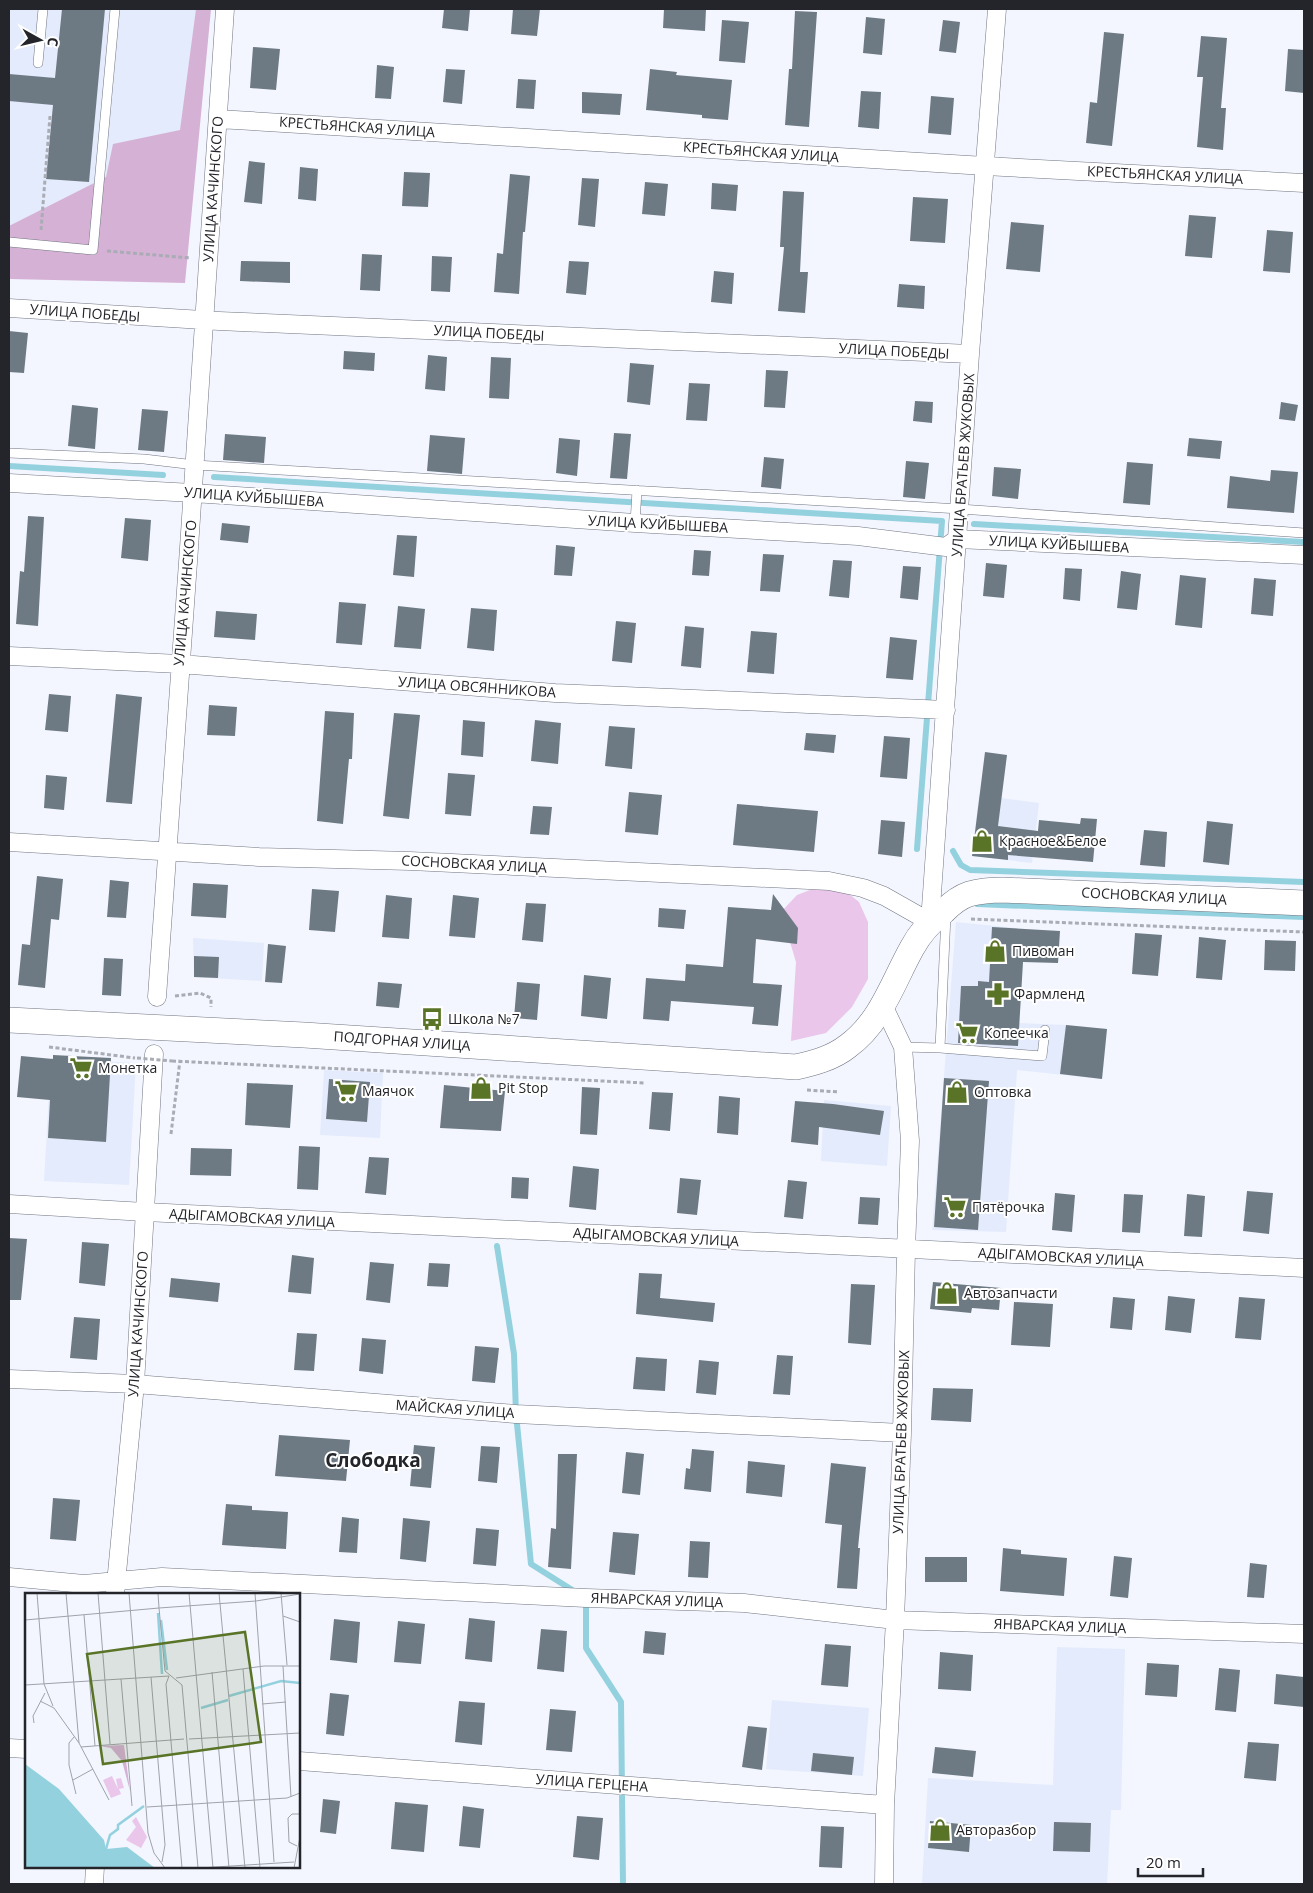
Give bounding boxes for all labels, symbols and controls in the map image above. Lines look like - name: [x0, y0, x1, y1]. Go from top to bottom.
- north arrow: [15, 15, 65, 65]
- text: С: [43, 36, 63, 48]
- street label: КРЕСТЬЯНСКАЯ УЛИЦА: [278, 112, 436, 141]
- street label: УЛИЦА КАЧИНСКОГО: [198, 115, 227, 263]
- street label: КРЕСТЬЯНСКАЯ УЛИЦА: [682, 137, 840, 166]
- street label: КРЕСТЬЯНСКАЯ УЛИЦА: [1086, 161, 1244, 188]
- street label: УЛИЦА ПОБЕДЫ: [29, 299, 141, 326]
- street label: УЛИЦА ПОБЕДЫ: [433, 320, 545, 345]
- street label: УЛИЦА ПОБЕДЫ: [838, 338, 950, 363]
- street label: УЛИЦА БРАТЬЕВ ЖУКОВЫХ: [947, 372, 978, 557]
- street label: УЛИЦА КУЙБЫШЕВА: [183, 482, 325, 511]
- street label: УЛИЦА КУЙБЫШЕВА: [587, 510, 729, 537]
- street label: УЛИЦА КАЧИНСКОГО: [169, 519, 200, 667]
- street label: УЛИЦА КУЙБЫШЕВА: [988, 530, 1130, 557]
- street label: УЛИЦА ОВСЯННИКОВА: [397, 672, 557, 702]
- shop icon: Красное&Белое: [969, 828, 995, 854]
- place label: Красное&Белое: [999, 831, 1107, 850]
- street label: СОСНОВСКАЯ УЛИЦА: [401, 850, 547, 877]
- street label: СОСНОВСКАЯ УЛИЦА: [1081, 882, 1227, 909]
- shop icon: Пивоман: [982, 938, 1008, 964]
- place label: Пивоман: [1012, 941, 1074, 960]
- pharmacy icon: Фармленд: [985, 981, 1011, 1007]
- place label: Фармленд: [1014, 984, 1085, 1003]
- bus stop icon: Школа №7: [419, 1006, 445, 1032]
- place label: Школа №7: [448, 1009, 520, 1028]
- supermarket icon: Копеечка: [954, 1020, 980, 1046]
- place label: Копеечка: [984, 1023, 1049, 1042]
- street label: ПОДГОРНАЯ УЛИЦА: [333, 1026, 471, 1055]
- supermarket icon: Монетка: [68, 1055, 94, 1081]
- place label: Монетка: [98, 1058, 157, 1077]
- shop icon: Pit Stop: [468, 1075, 494, 1101]
- supermarket icon: Маячок: [333, 1078, 359, 1104]
- place label: Pit Stop: [498, 1078, 548, 1097]
- shop icon: Оптовка: [944, 1079, 970, 1105]
- place label: Маячок: [362, 1081, 415, 1100]
- place label: Оптовка: [974, 1082, 1032, 1101]
- supermarket icon: Пятёрочка: [942, 1194, 968, 1220]
- place label: Пятёрочка: [972, 1197, 1045, 1216]
- street label: АДЫГАМОВСКАЯ УЛИЦА: [169, 1204, 336, 1231]
- street label: АДЫГАМОВСКАЯ УЛИЦА: [573, 1223, 740, 1250]
- street label: АДЫГАМОВСКАЯ УЛИЦА: [978, 1243, 1145, 1270]
- street label: УЛИЦА КАЧИНСКОГО: [123, 1250, 152, 1398]
- shop icon: Автозапчасти: [934, 1280, 960, 1306]
- place label: Автозапчасти: [964, 1283, 1058, 1302]
- street label: УЛИЦА БРАТЬЕВ ЖУКОВЫХ: [888, 1349, 913, 1534]
- street label: МАЙСКАЯ УЛИЦА: [395, 1395, 515, 1422]
- district label: Слободка: [325, 1447, 421, 1473]
- street label: ЯНВАРСКАЯ УЛИЦА: [590, 1588, 724, 1611]
- inset map: [25, 1593, 300, 1868]
- street label: ЯНВАРСКАЯ УЛИЦА: [993, 1614, 1127, 1637]
- street label: УЛИЦА ГЕРЦЕНА: [535, 1769, 649, 1796]
- shop icon: Авторазбор: [927, 1817, 953, 1843]
- place label: Авторазбор: [956, 1820, 1036, 1839]
- scale bar: [1138, 1846, 1203, 1878]
- text: 20 m: [1146, 1852, 1181, 1872]

